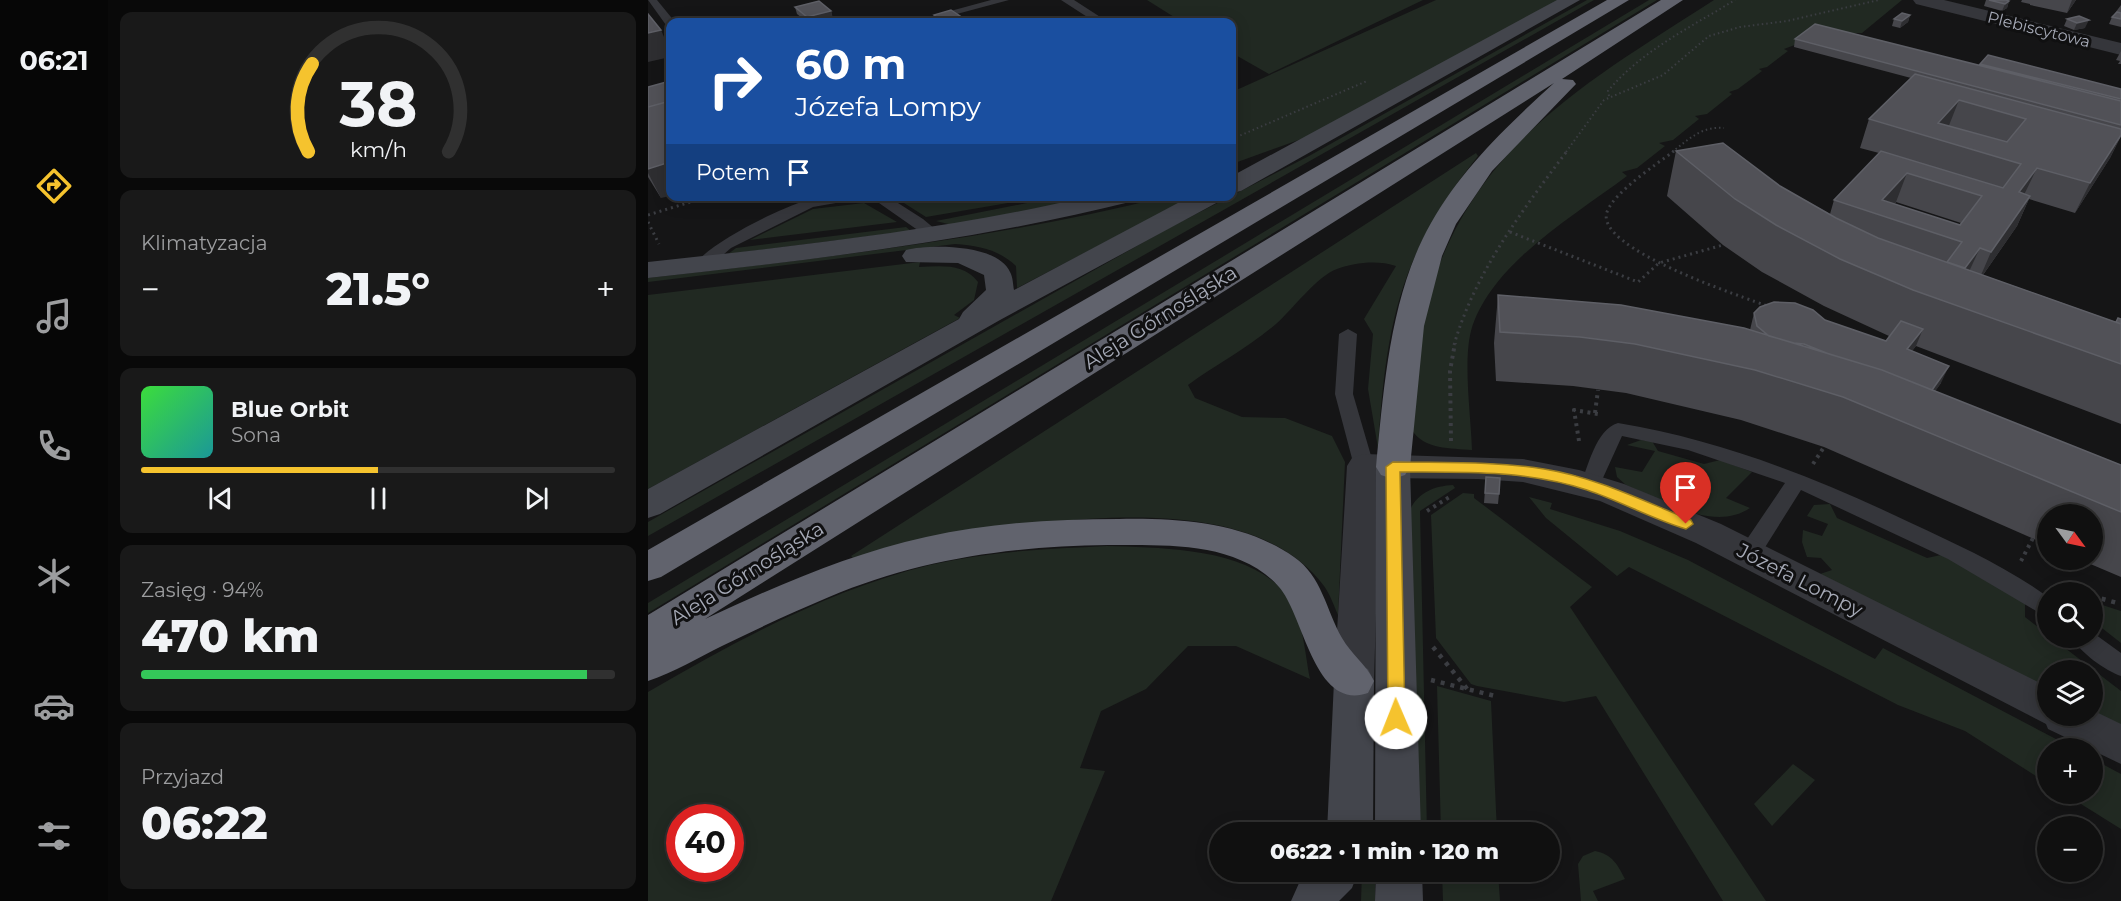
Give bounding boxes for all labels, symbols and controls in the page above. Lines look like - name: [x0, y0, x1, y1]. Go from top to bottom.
- street label: Plebiscytowa: [1985, 8, 2092, 51]
- text: 60 m: [795, 38, 906, 90]
- icon: right: [696, 42, 774, 120]
- text: 06:21: [19, 44, 89, 77]
- text: 38: [338, 66, 417, 142]
- text: Józefa Lompy: [795, 90, 981, 123]
- text: km/h: [349, 136, 407, 162]
- icon: arrive: [782, 156, 815, 189]
- text: Potem: [696, 159, 770, 186]
- icon: directions: [33, 165, 75, 207]
- text: Klimatyzacja: [141, 231, 268, 255]
- street label: Aleja Górnośląska: [1079, 260, 1241, 374]
- text: 21.5°: [326, 261, 430, 316]
- text: −: [141, 269, 160, 309]
- text: +: [596, 269, 615, 309]
- icon: music: [33, 295, 75, 337]
- text: Blue Orbit: [231, 396, 349, 423]
- text: Sona: [231, 423, 281, 447]
- icon: phone: [33, 425, 75, 467]
- pin: [1660, 462, 1711, 524]
- icon: arrive: [1669, 471, 1702, 504]
- icon: previous: [204, 482, 237, 515]
- icon: pause: [362, 482, 395, 515]
- icon: next: [520, 482, 553, 515]
- north arrow: [2037, 504, 2103, 570]
- map controls: [2037, 504, 2103, 882]
- street label: Aleja Górnośląska: [666, 516, 828, 630]
- street label: Józefa Lompy: [1732, 538, 1867, 622]
- icon: climate: [33, 555, 75, 597]
- text: Zasięg · 94%: [141, 578, 264, 602]
- button: search: [2037, 582, 2103, 648]
- text: 470 km: [141, 608, 320, 663]
- button: layers: [2037, 660, 2103, 726]
- icon: car: [33, 685, 75, 727]
- position arrow: [1364, 686, 1428, 750]
- button: +: [2037, 738, 2103, 804]
- text: Przyjazd: [141, 765, 224, 789]
- text: 06:22: [141, 795, 268, 850]
- speed limit sign: 40: [666, 804, 744, 882]
- icon: filters: [33, 815, 75, 857]
- button: −: [2037, 816, 2103, 882]
- text: 06:22 · 1 min · 120 m: [1270, 838, 1499, 865]

